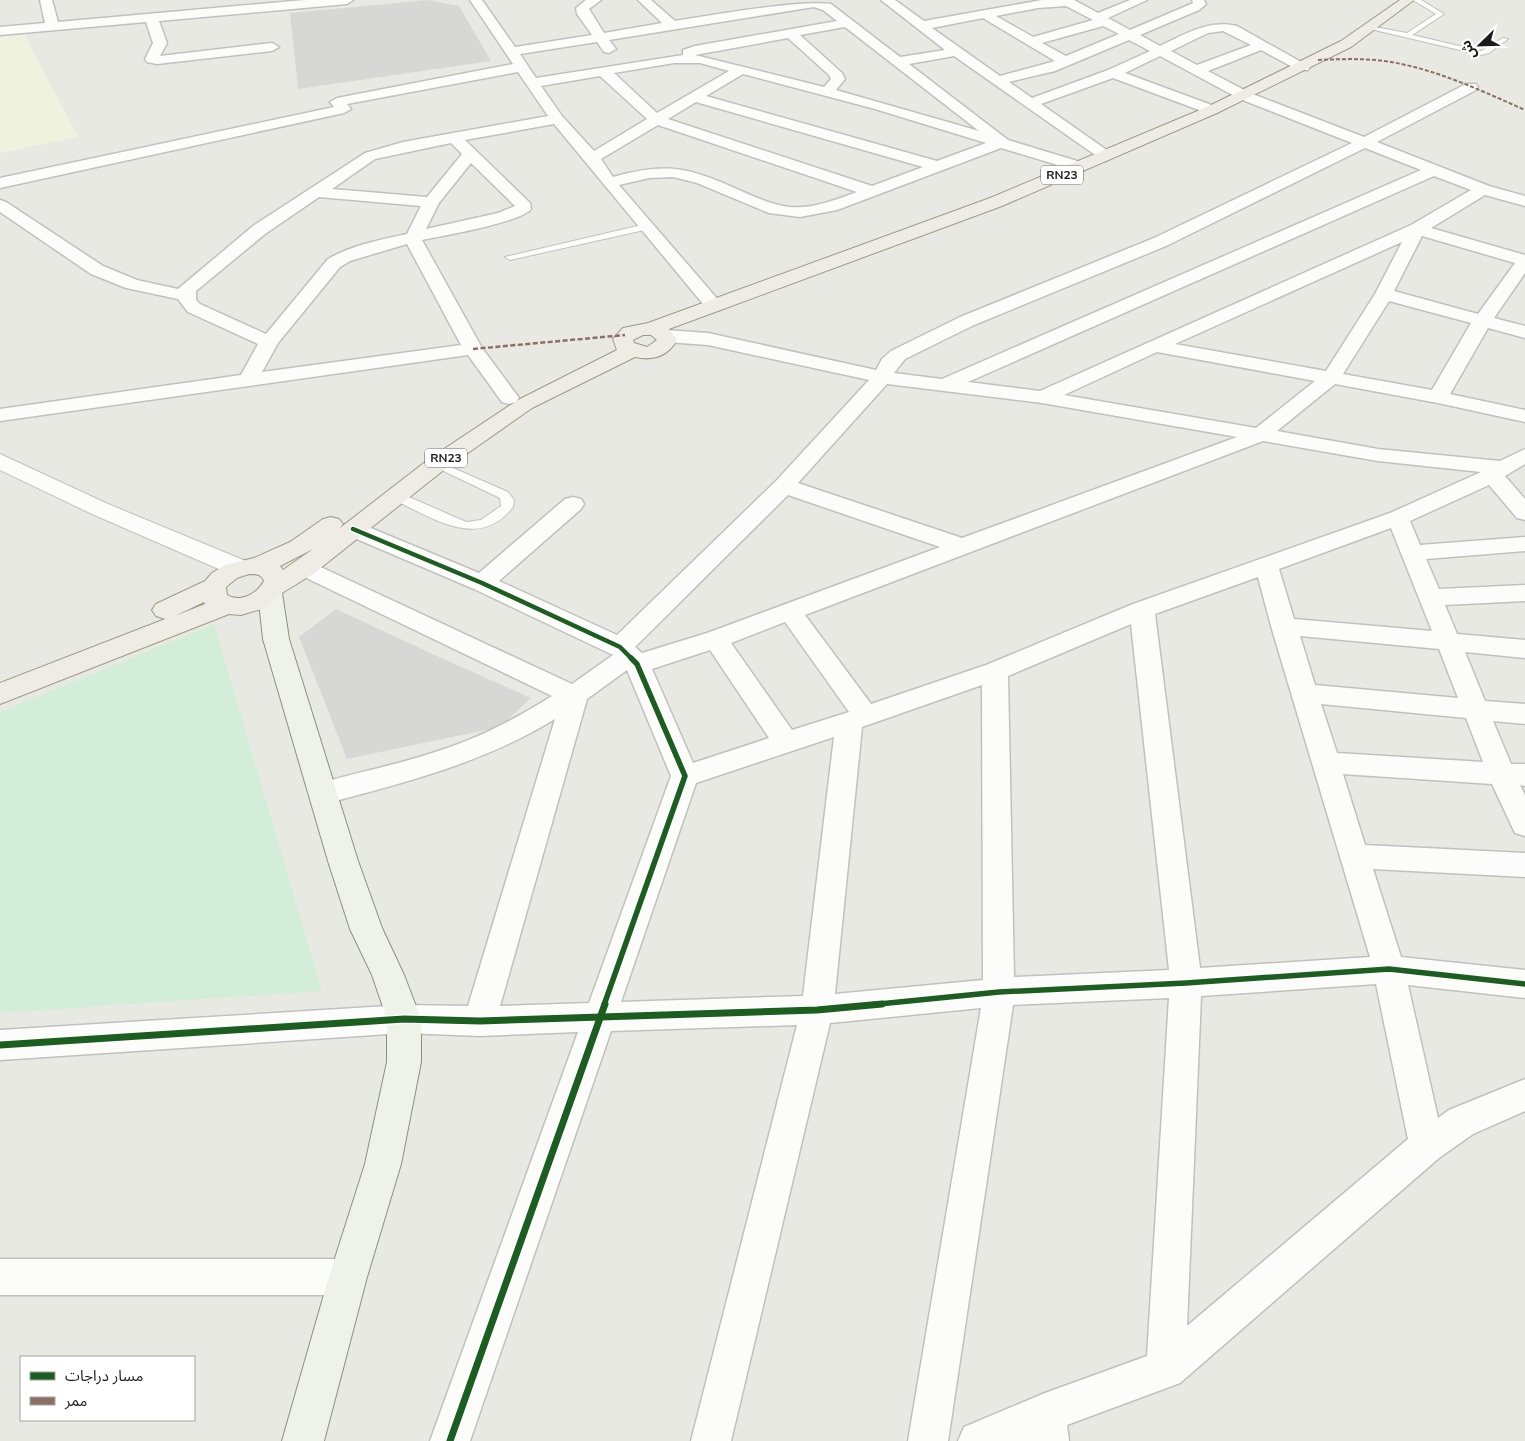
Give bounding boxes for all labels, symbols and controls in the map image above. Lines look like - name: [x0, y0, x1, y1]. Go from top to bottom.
- north arrow: [1455, 20, 1505, 70]
- text: ش: [1456, 37, 1481, 62]
- road number: RN23: [1041, 166, 1083, 184]
- road number: RN23: [425, 448, 467, 468]
- legend: [20, 1356, 195, 1421]
- text: مسار دراجات: [65, 1366, 143, 1386]
- text: ممر: [64, 1391, 88, 1411]

